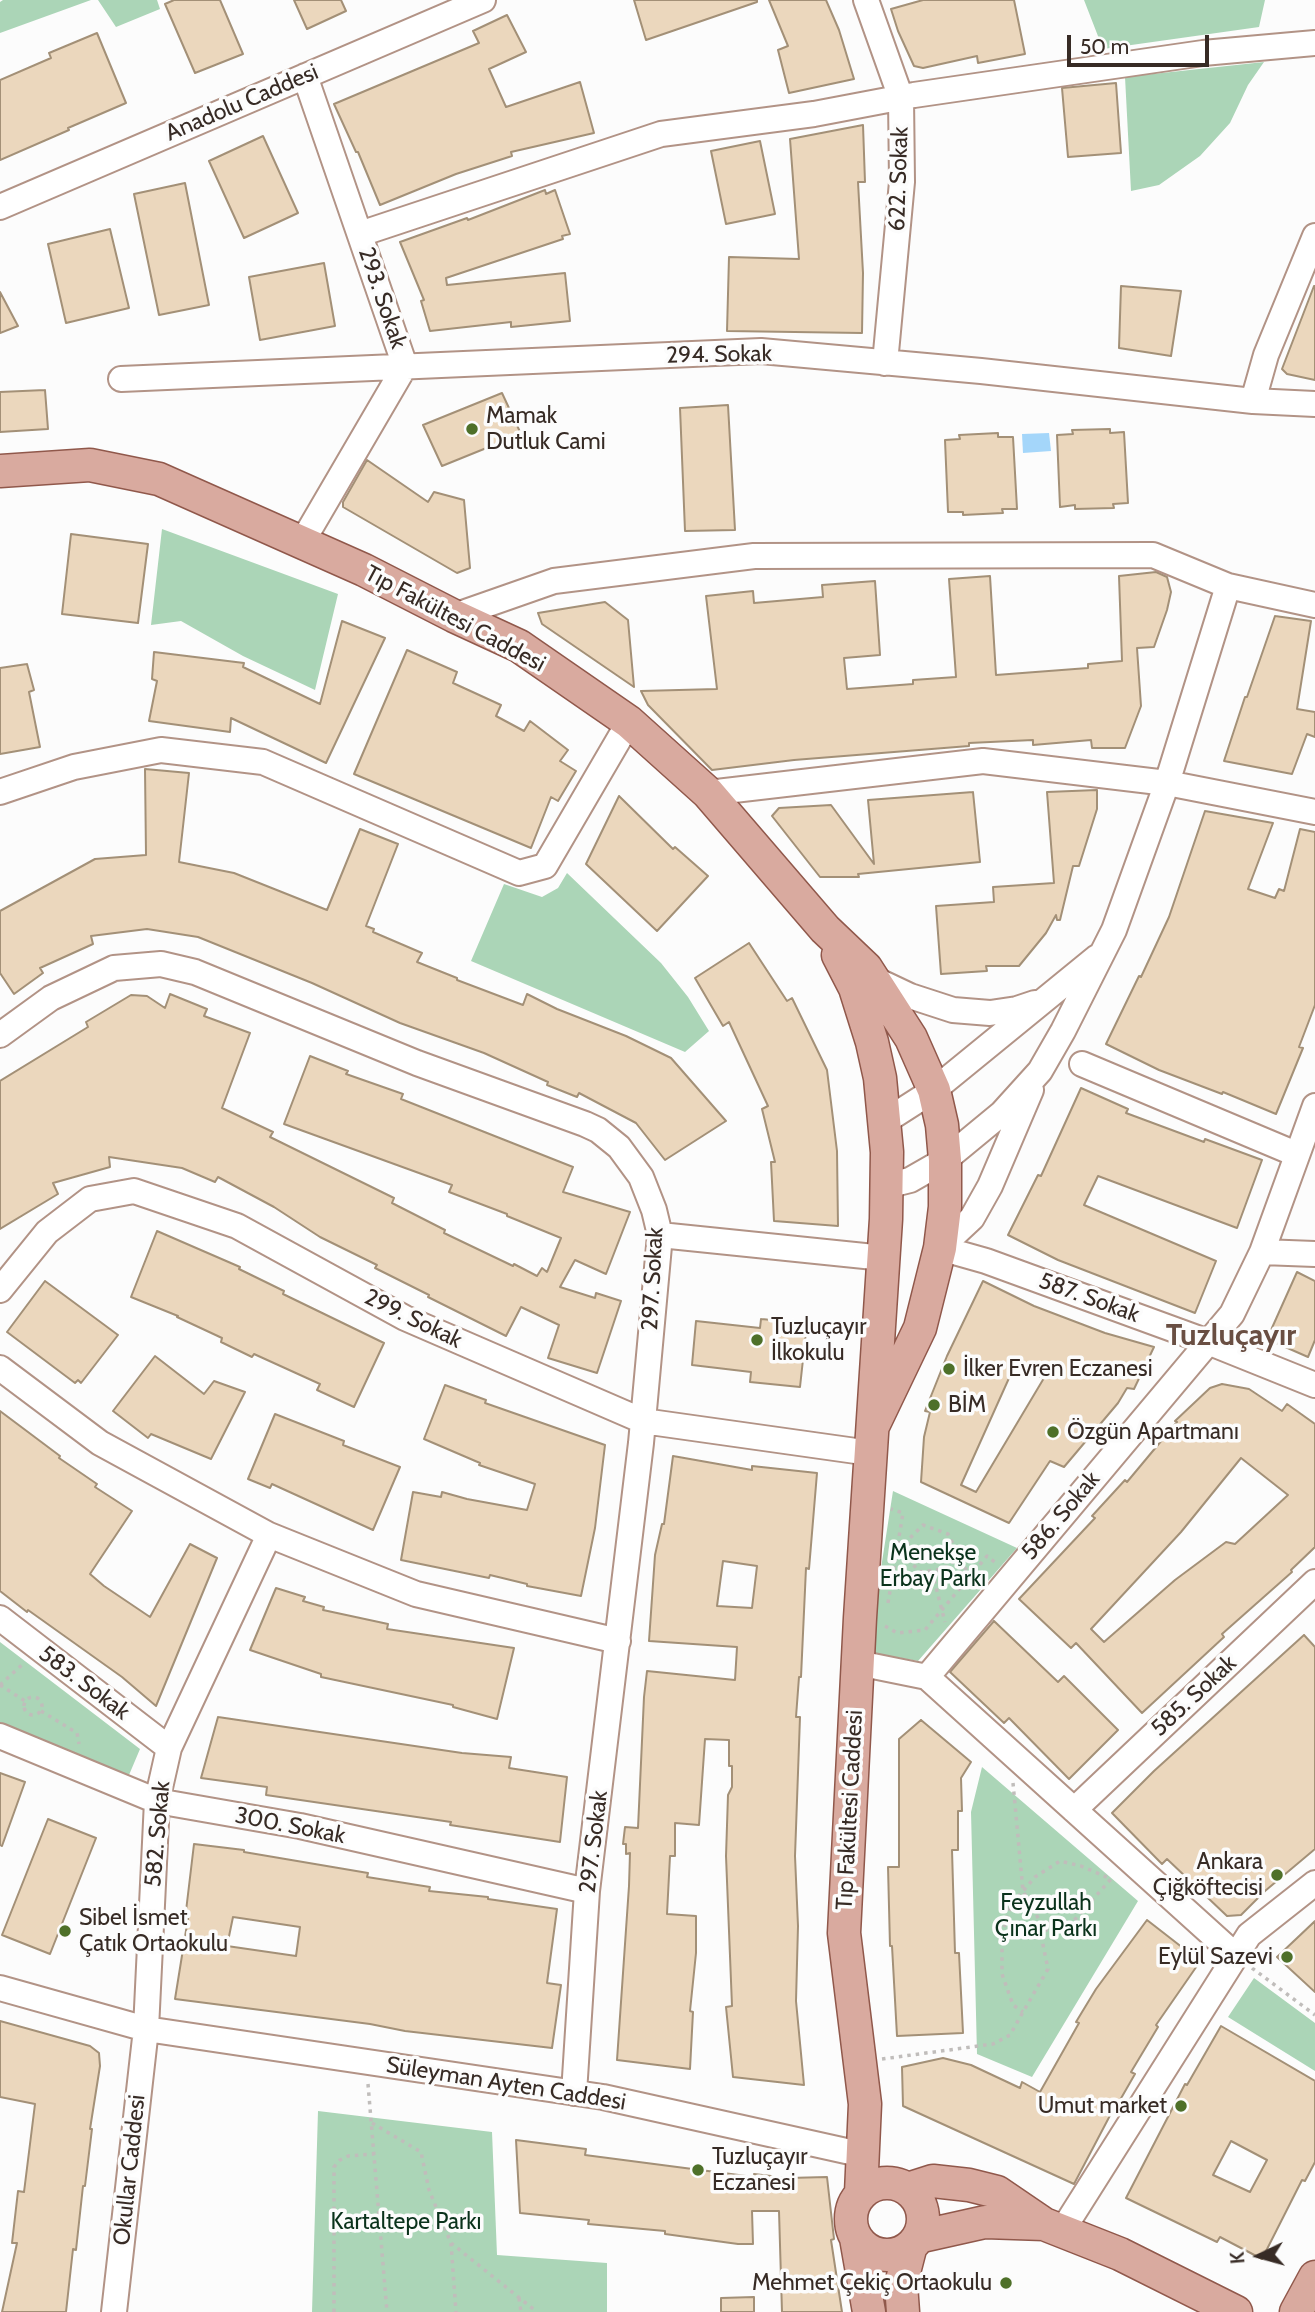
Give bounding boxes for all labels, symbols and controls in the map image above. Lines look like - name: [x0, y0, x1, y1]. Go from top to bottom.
- scale bar: [1070, 21, 1212, 65]
- text: 50 m: [1080, 34, 1129, 59]
- street label: Anadolu Caddesi: [162, 58, 322, 148]
- street label: 622. Sokak: [883, 126, 915, 232]
- street label: 293. Sokak: [352, 244, 412, 352]
- street label: 294. Sokak: [666, 340, 772, 370]
- place label: Mamak Dutluk Cami: [486, 402, 606, 456]
- marker: Mamak Dutluk Cami: [464, 421, 480, 437]
- street label: Tıp Fakültesi Caddesi: [360, 560, 550, 678]
- street label: 297. Sokak: [637, 1227, 669, 1331]
- street label: 587. Sokak: [1035, 1267, 1143, 1329]
- street label: 299. Sokak: [360, 1284, 466, 1354]
- place label: Tuzluçayır İlkokulu: [771, 1313, 866, 1367]
- district label: Tuzluçayır: [1166, 1318, 1296, 1354]
- marker: Tuzluçayır İlkokulu: [749, 1332, 765, 1348]
- place label: İlker Evren Eczanesi: [963, 1355, 1153, 1383]
- marker: İlker Evren Eczanesi: [941, 1361, 957, 1377]
- place label: BİM: [948, 1391, 986, 1419]
- marker: BİM: [926, 1397, 942, 1413]
- place label: Özgün Apartmanı: [1067, 1418, 1239, 1446]
- marker: Özgün Apartmanı: [1045, 1424, 1061, 1440]
- street label: 586. Sokak: [1016, 1466, 1106, 1566]
- park label: Menekşe Erbay Parkı: [880, 1539, 986, 1593]
- street label: 583. Sokak: [33, 1640, 135, 1726]
- street label: 585. Sokak: [1146, 1650, 1242, 1742]
- street label: Tıp Fakültesi Caddesi: [831, 1709, 869, 1911]
- street label: 582. Sokak: [140, 1780, 176, 1888]
- street label: 297. Sokak: [574, 1789, 614, 1895]
- street label: 300. Sokak: [233, 1802, 347, 1850]
- place label: Ankara Çiğköftecisi: [1153, 1848, 1263, 1902]
- marker: Ankara Çiğköftecisi: [1269, 1867, 1285, 1883]
- park label: Feyzullah Çınar Parkı: [995, 1889, 1097, 1943]
- place label: Sibel İsmet Çatık Ortaokulu: [79, 1904, 228, 1958]
- marker: Sibel İsmet Çatık Ortaokulu: [57, 1923, 73, 1939]
- place label: Eylül Sazevi: [1158, 1943, 1273, 1971]
- marker: Eylül Sazevi: [1279, 1949, 1295, 1965]
- street label: Süleyman Ayten Caddesi: [384, 2051, 628, 2117]
- place label: Umut market: [1038, 2092, 1167, 2120]
- street label: Okullar Caddesi: [108, 2093, 152, 2247]
- marker: Umut market: [1173, 2098, 1189, 2114]
- place label: Tuzluçayır Eczanesi: [712, 2143, 807, 2197]
- marker: Tuzluçayır Eczanesi: [690, 2162, 706, 2178]
- park label: Kartaltepe Parkı: [331, 2208, 481, 2236]
- north arrow: [1224, 2221, 1294, 2291]
- text: K: [1226, 2251, 1250, 2265]
- place label: Mehmet Çekiç Ortaokulu: [752, 2269, 992, 2297]
- marker: Mehmet Çekiç Ortaokulu: [998, 2275, 1014, 2291]

